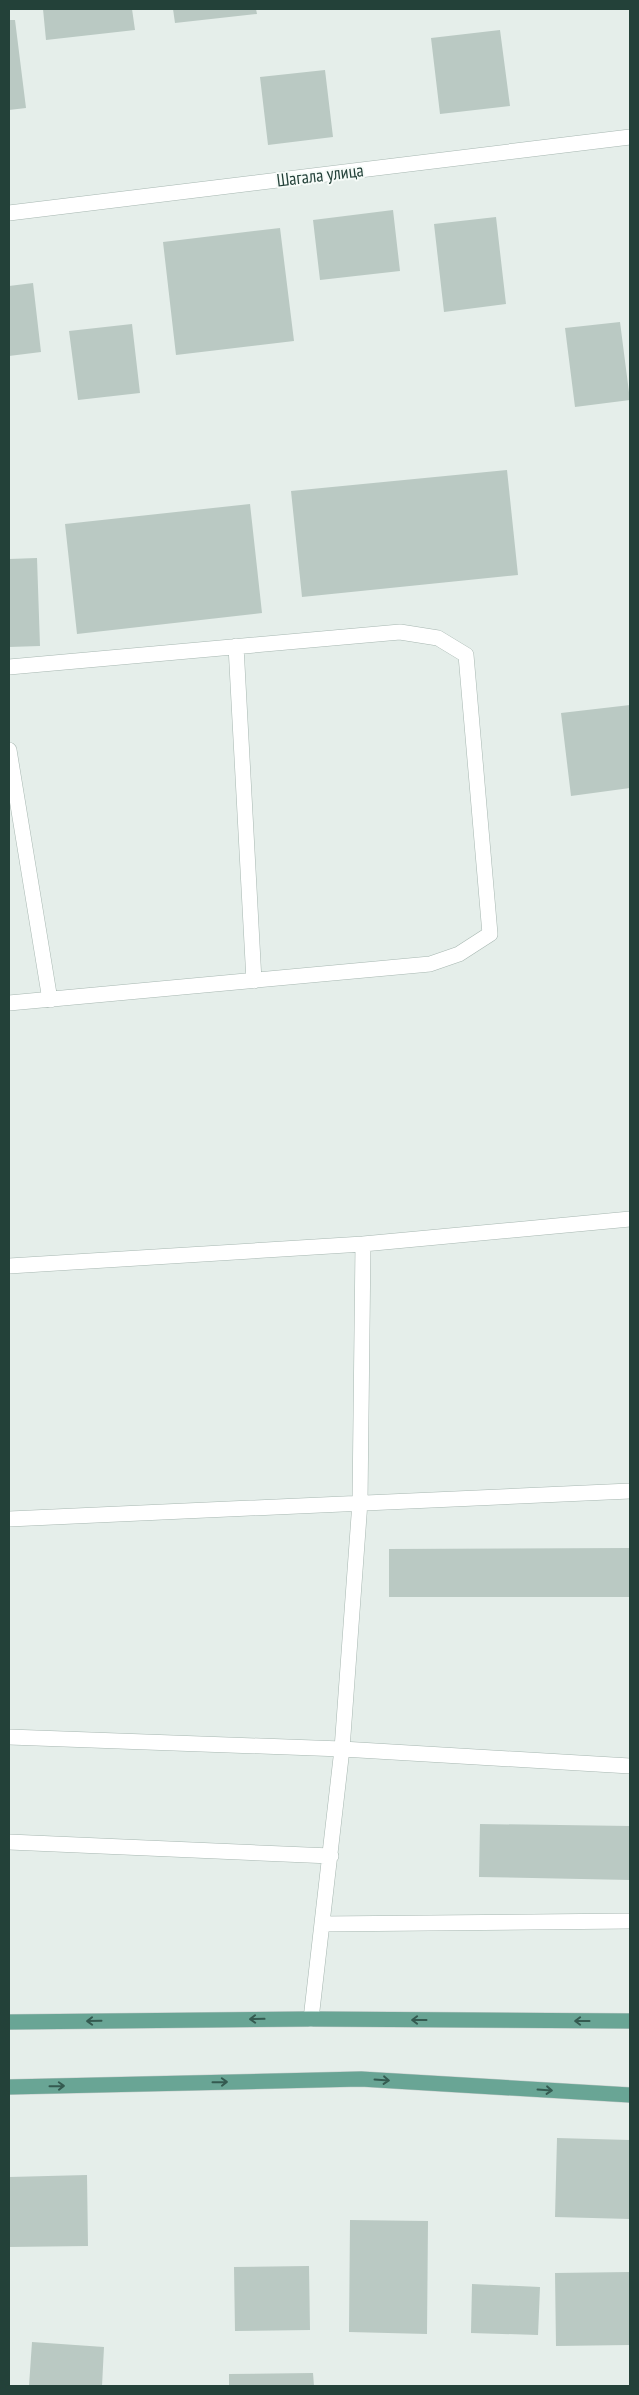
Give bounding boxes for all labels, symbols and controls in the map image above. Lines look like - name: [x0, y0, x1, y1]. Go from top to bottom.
- street label: Шагала улица: [275, 158, 365, 192]
- one-way arrow: [249, 2014, 265, 2024]
- one-way arrow: [411, 2015, 427, 2024]
- one-way arrow: [86, 2016, 102, 2026]
- one-way arrow: [574, 2016, 590, 2026]
- one-way arrow: [374, 2075, 390, 2085]
- one-way arrow: [212, 2077, 228, 2087]
- one-way arrow: [49, 2081, 65, 2091]
- one-way arrow: [536, 2086, 552, 2095]

